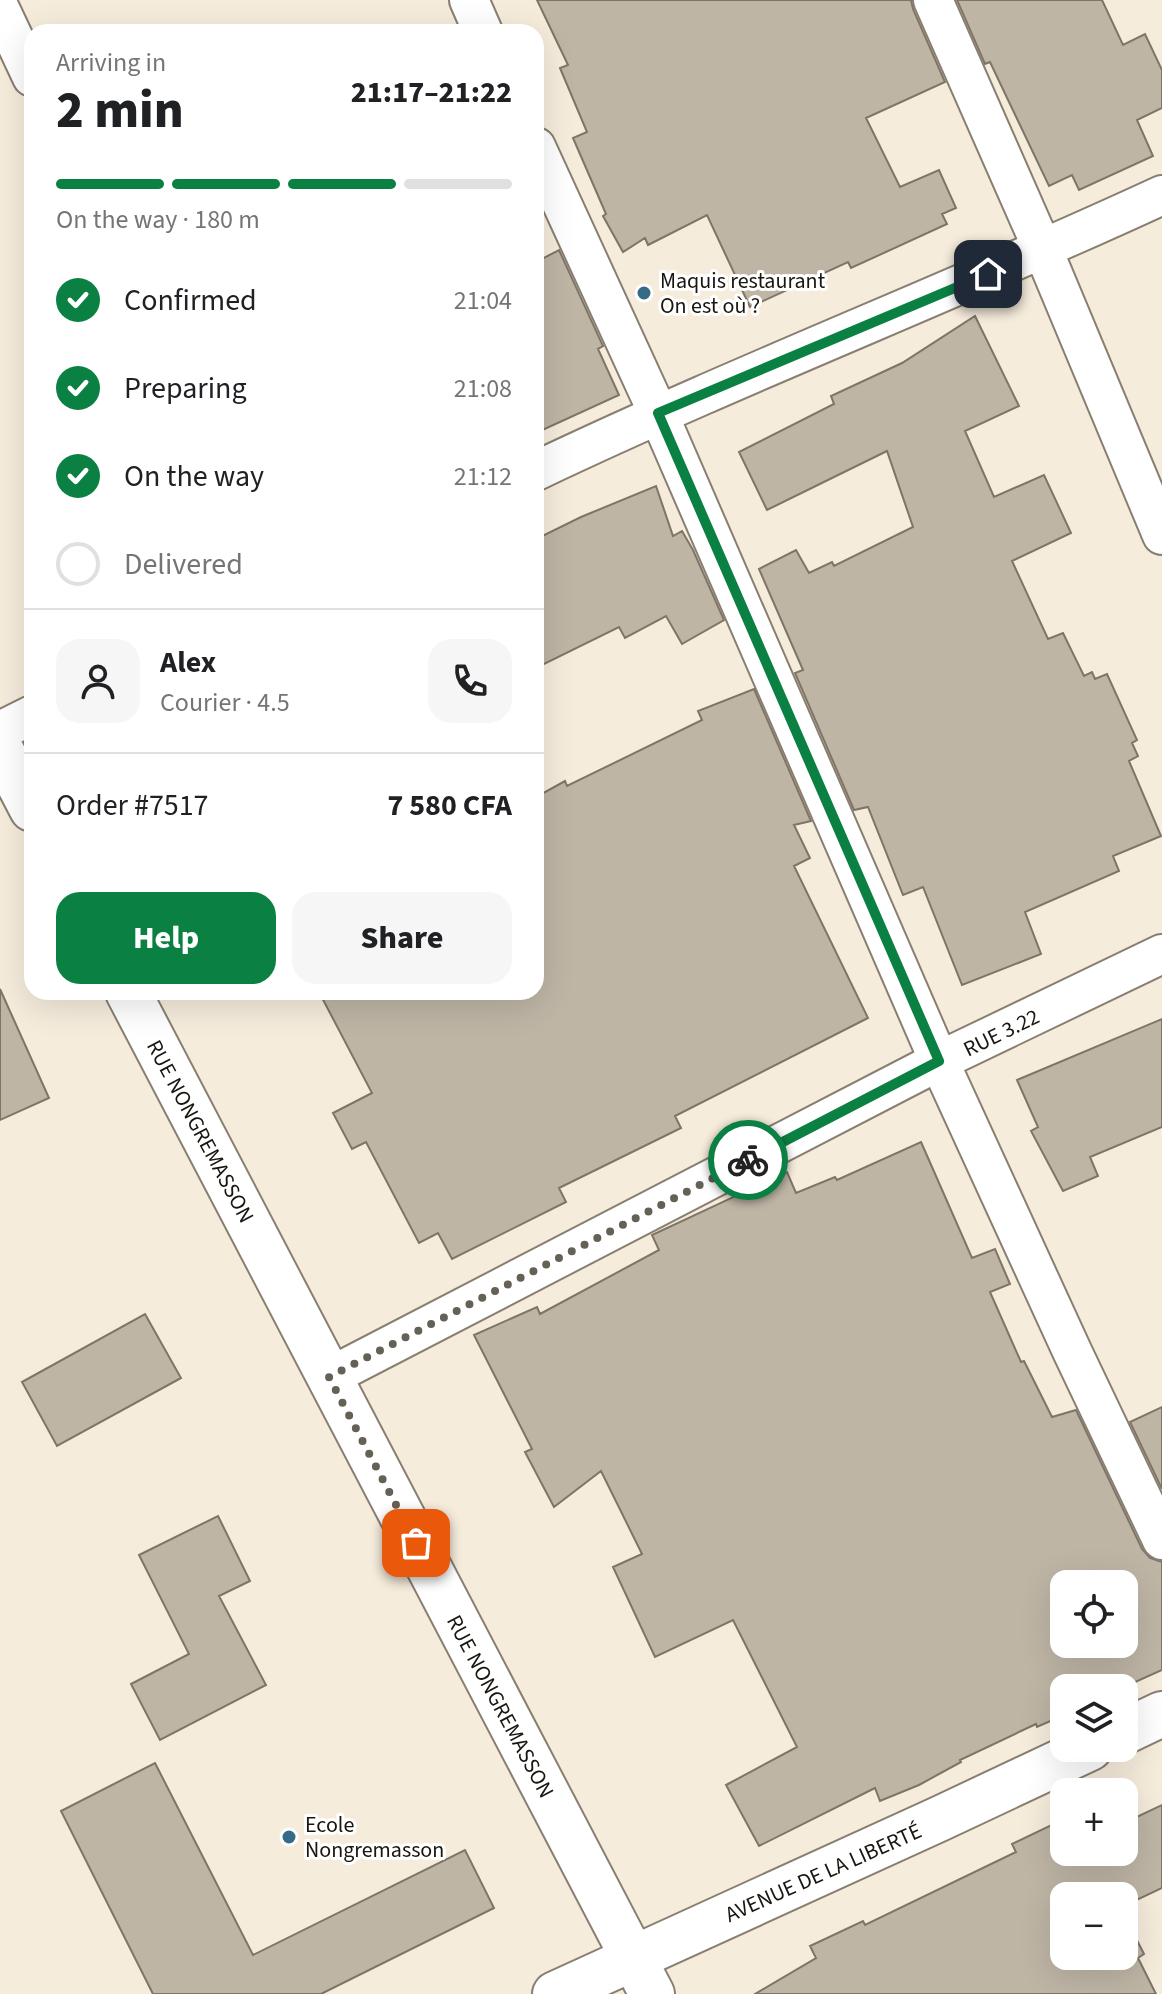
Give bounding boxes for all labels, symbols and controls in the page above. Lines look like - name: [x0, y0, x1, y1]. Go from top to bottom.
- text: Arriving in: [56, 44, 166, 81]
- text: 21:17–21:22: [351, 71, 512, 114]
- text: 2 min: [56, 74, 184, 148]
- text: On the way · 180 m: [56, 201, 260, 238]
- pin: [954, 240, 1022, 308]
- icon: home: [966, 252, 1010, 296]
- place label: Maquis restaurant On est où ?: [660, 265, 826, 322]
- icon: check: [56, 278, 100, 322]
- text: Confirmed: [124, 279, 257, 322]
- text: 21:04: [454, 282, 512, 319]
- marker: Maquis restaurant On est où ?: [635, 284, 653, 302]
- icon: check: [56, 366, 100, 410]
- text: Preparing: [124, 367, 247, 410]
- text: 21:08: [454, 370, 512, 407]
- icon: check: [56, 454, 100, 498]
- text: On the way: [124, 455, 264, 498]
- text: 21:12: [454, 458, 512, 495]
- text: Delivered: [124, 543, 243, 586]
- button: person: [56, 639, 140, 723]
- button: phone: [428, 639, 512, 723]
- text: Alex: [160, 641, 216, 684]
- text: Courier · 4.5: [160, 684, 290, 721]
- text: Order #7517: [56, 784, 209, 827]
- text: 7 580 CFA: [387, 784, 512, 827]
- button: Help: [56, 892, 276, 984]
- button: Share: [292, 892, 512, 984]
- street label: RUE 3.22: [958, 1001, 1045, 1065]
- street label: RUE NONGREMASSON: [138, 1034, 262, 1229]
- courier: [708, 1120, 788, 1200]
- icon: bike: [726, 1138, 770, 1182]
- pin: [382, 1509, 450, 1577]
- icon: bag: [394, 1521, 438, 1565]
- map controls: [1050, 1570, 1138, 1970]
- button: locate: [1050, 1570, 1138, 1658]
- street label: RUE NONGREMASSON: [438, 1609, 562, 1804]
- button: layers: [1050, 1674, 1138, 1762]
- button: +: [1050, 1778, 1138, 1866]
- place label: Ecole Nongremasson: [305, 1809, 444, 1866]
- street label: AVENUE DE LA LIBERTÉ: [720, 1815, 927, 1931]
- marker: Ecole Nongremasson: [280, 1828, 298, 1846]
- button: −: [1050, 1882, 1138, 1970]

